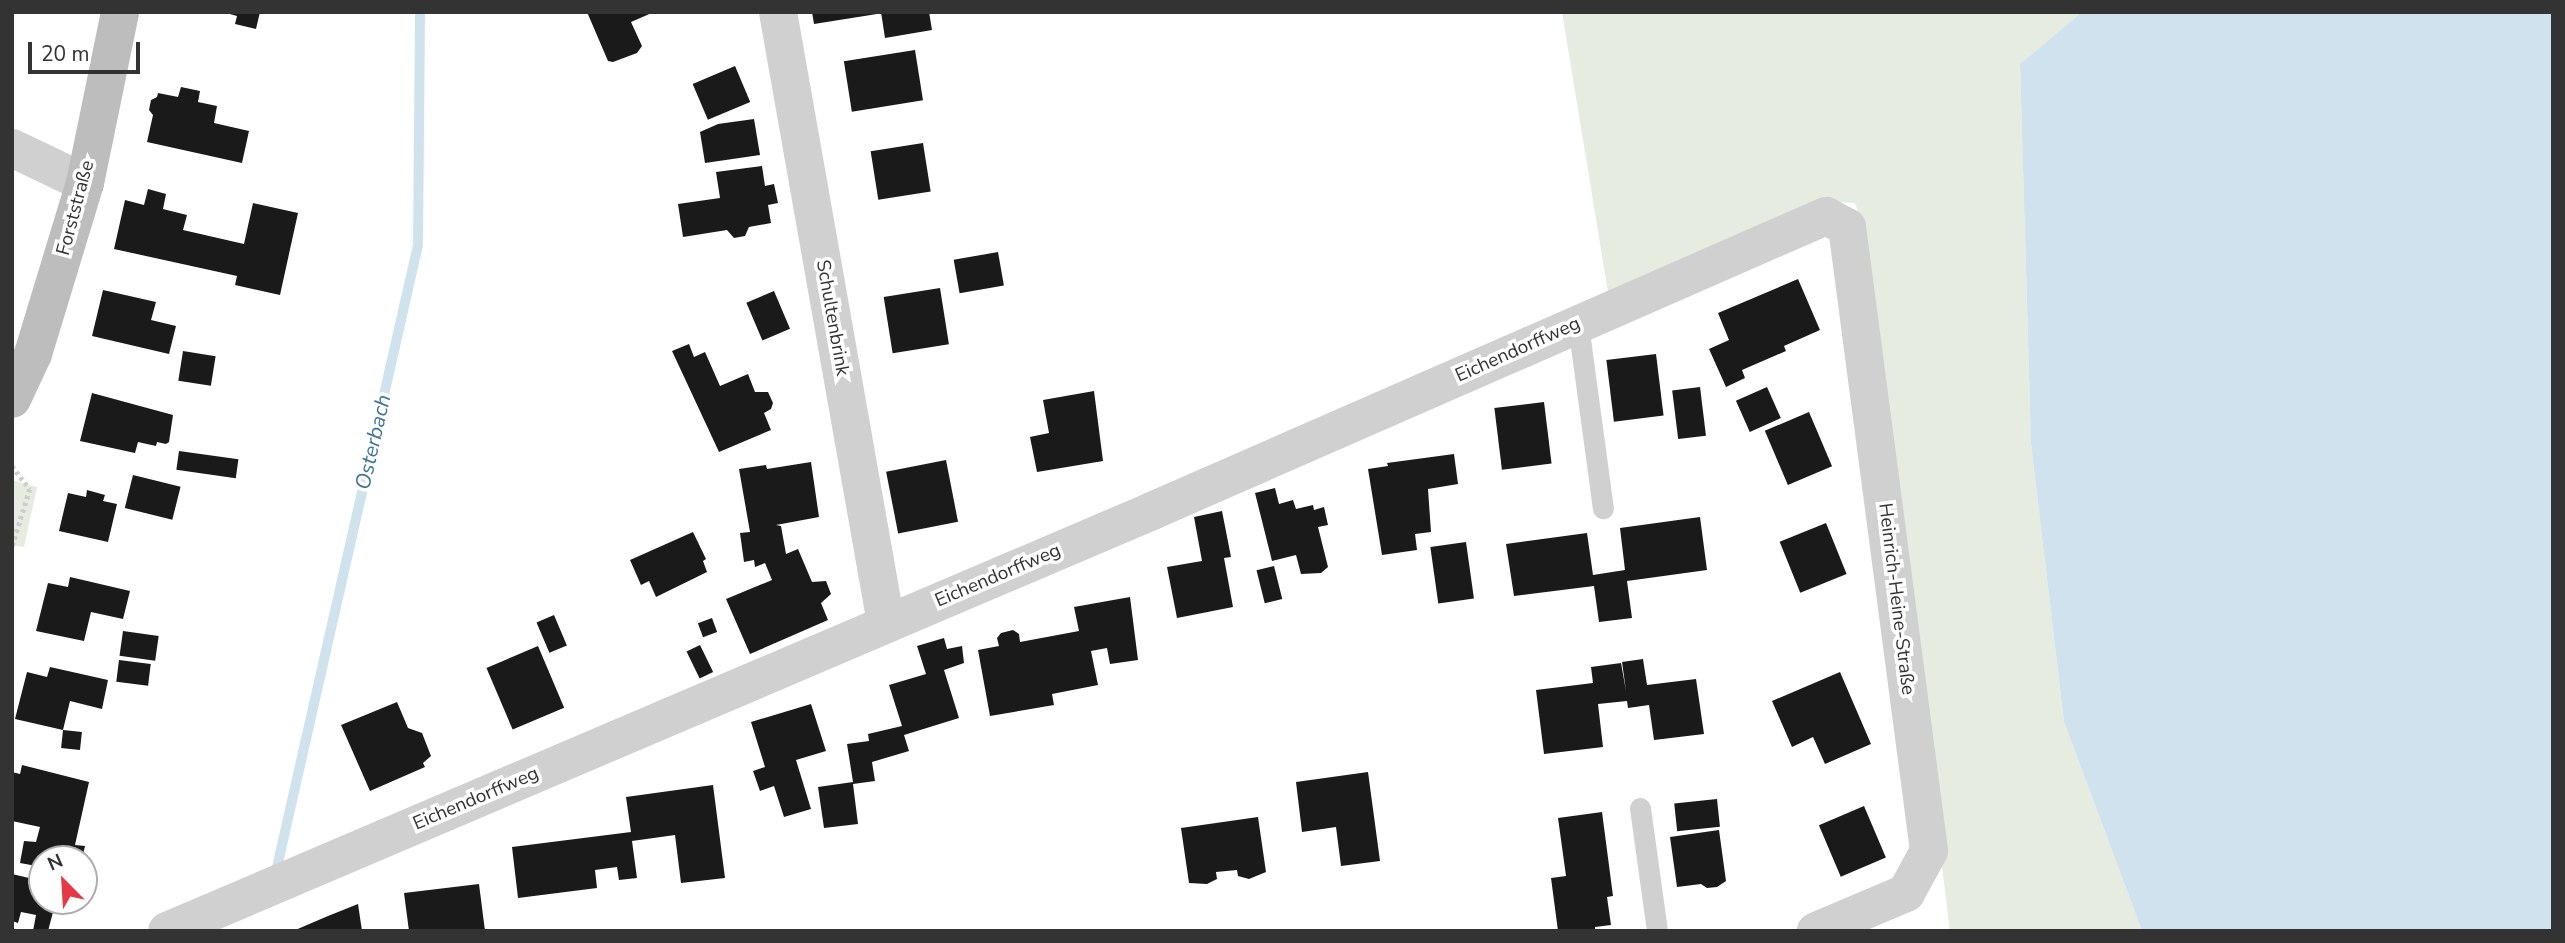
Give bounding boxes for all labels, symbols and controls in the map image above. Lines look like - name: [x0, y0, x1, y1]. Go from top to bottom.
- scale bar: [32, 28, 144, 72]
- text: 20 m: [41, 40, 90, 68]
- street label: Forststraße: [52, 158, 100, 258]
- street label: Schultenbrink: [811, 258, 853, 378]
- street label: Eichendorffweg: [1452, 312, 1584, 388]
- water label: Osterbach: [350, 392, 396, 492]
- street label: Heinrich-Heine-Straße: [1873, 502, 1919, 696]
- street label: Eichendorffweg: [932, 539, 1064, 613]
- street label: Eichendorffweg: [410, 762, 542, 836]
- north arrow: [28, 845, 98, 915]
- text: N: [43, 848, 67, 877]

